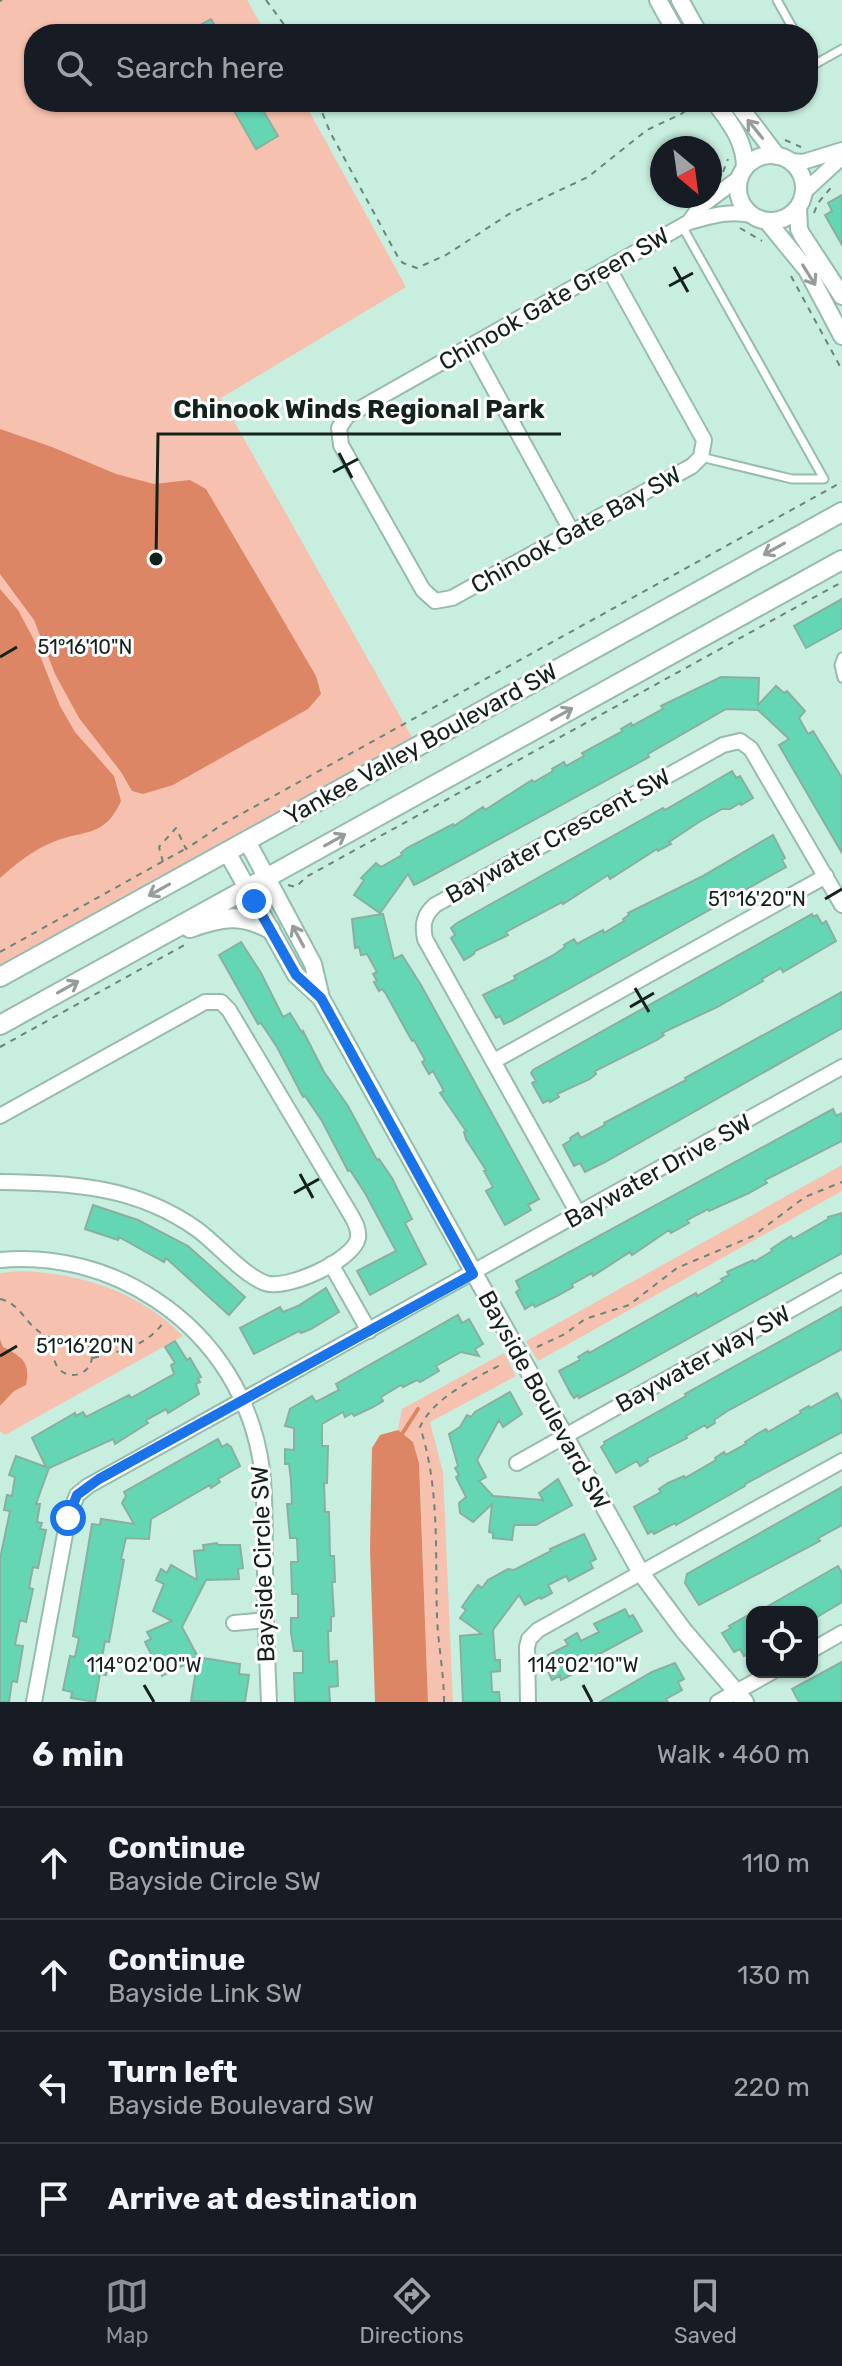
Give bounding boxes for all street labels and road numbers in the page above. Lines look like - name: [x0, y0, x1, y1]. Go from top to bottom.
- street label: Chinook Gate Green SW: [434, 222, 674, 376]
- street label: Chinook Gate Bay SW: [466, 461, 686, 599]
- street label: Yankee Valley Boulevard SW: [280, 657, 562, 831]
- street label: Baywater Crescent SW: [441, 763, 675, 909]
- street label: Baywater Drive SW: [560, 1108, 756, 1234]
- street label: Bayside Boulevard SW: [472, 1286, 616, 1514]
- street label: Baywater Way SW: [611, 1299, 795, 1419]
- street label: Bayside Circle SW: [246, 1465, 280, 1663]

